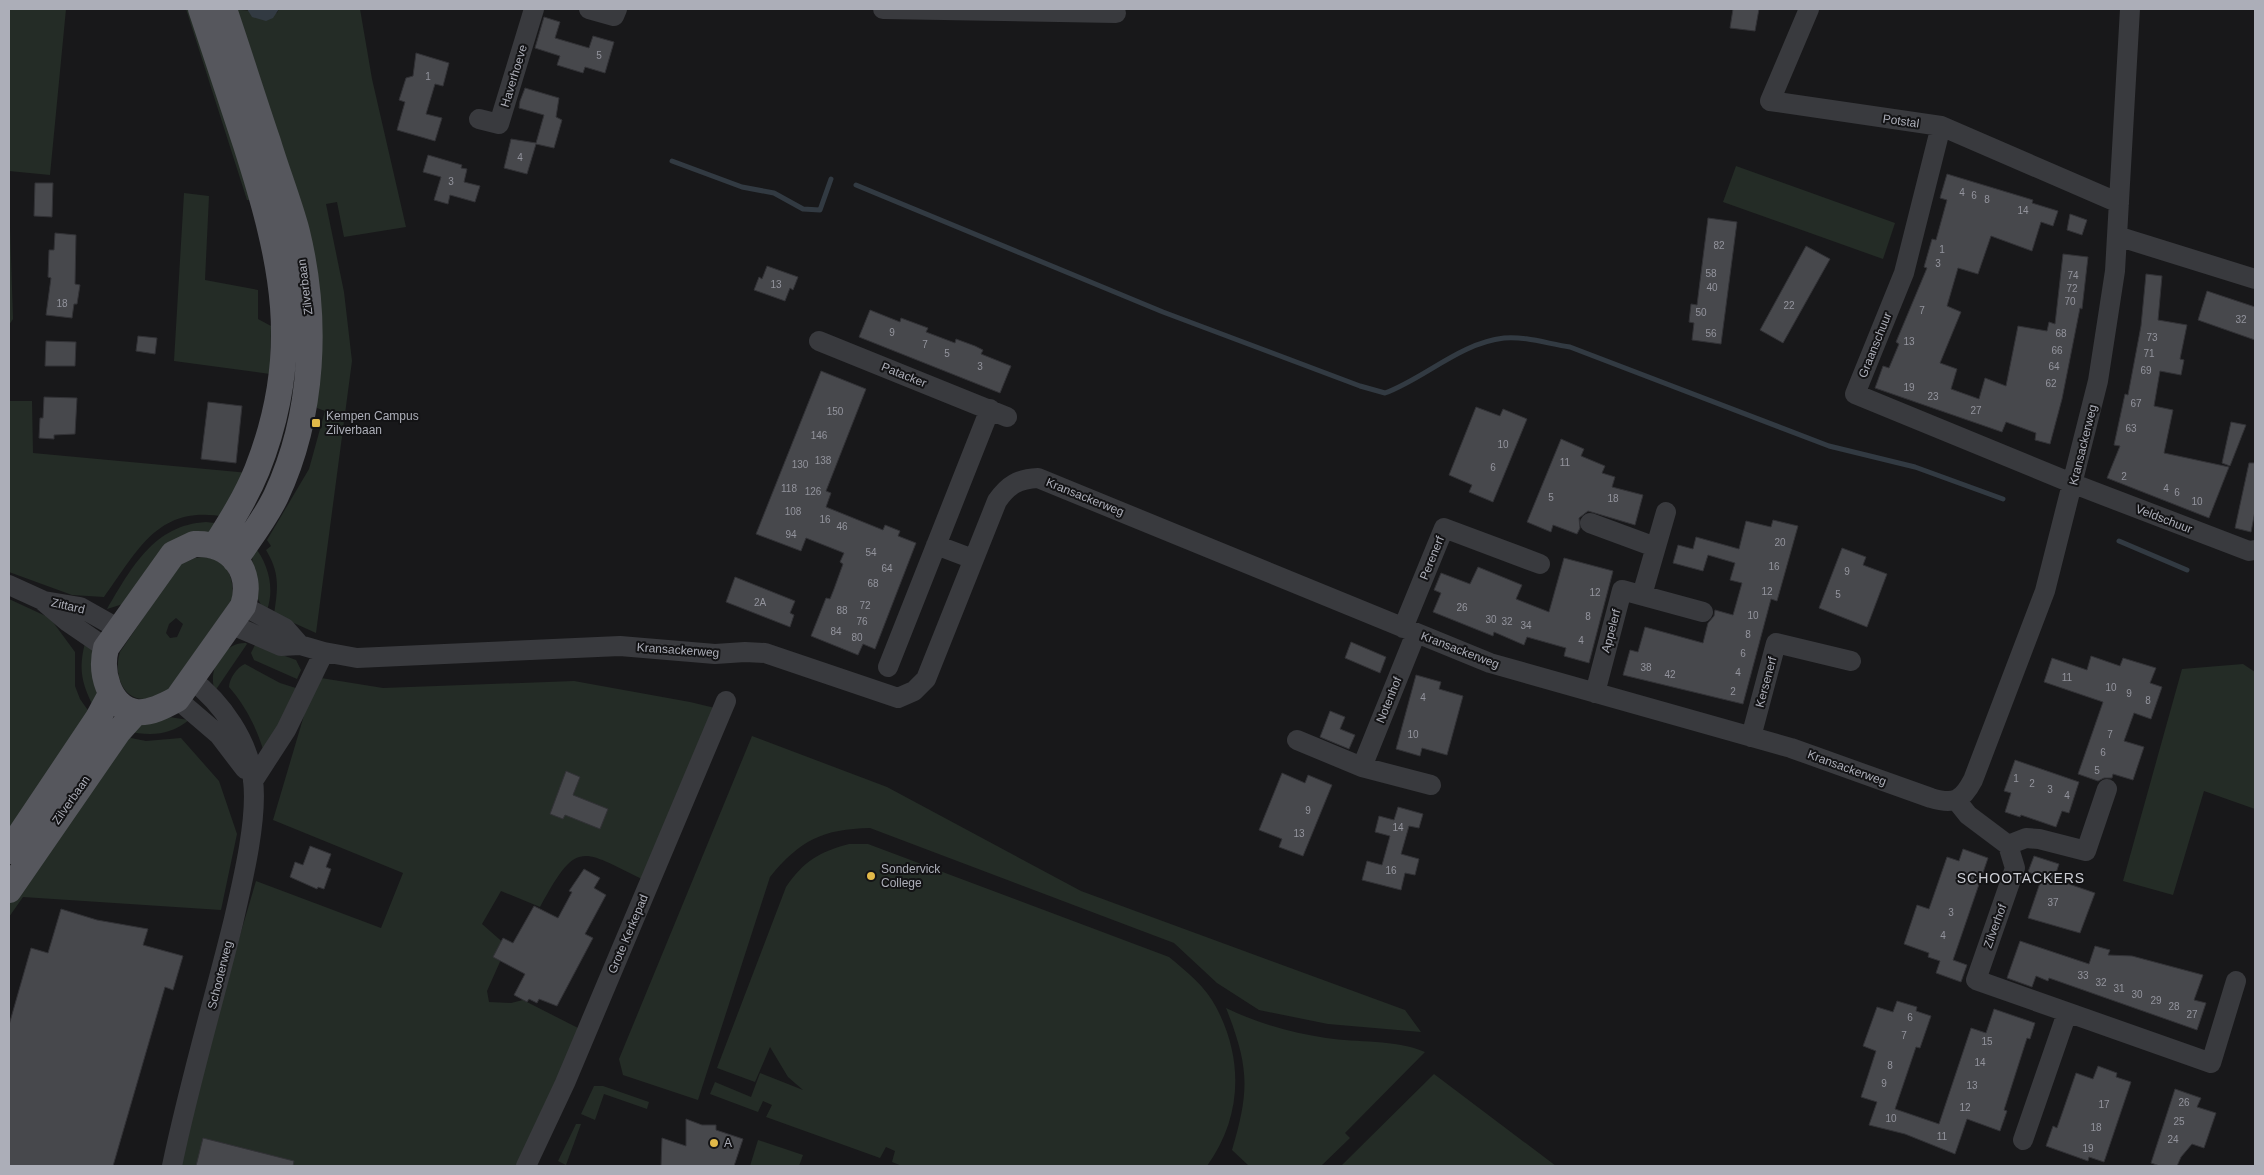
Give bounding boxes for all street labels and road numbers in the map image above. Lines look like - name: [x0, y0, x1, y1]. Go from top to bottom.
- street label: Haverhoeve: [498, 43, 530, 109]
- street label: Potstal: [1882, 112, 1920, 130]
- street label: Zilverbaan: [295, 258, 315, 316]
- street label: Graanschuur: [1856, 310, 1894, 380]
- street label: Patacker: [879, 360, 929, 390]
- street label: Kransackerweg: [2066, 403, 2100, 487]
- street label: Kransackerweg: [1044, 475, 1126, 519]
- street label: Veldschuur: [2134, 502, 2194, 536]
- street label: Perenerf: [1417, 533, 1447, 582]
- street label: Zittard: [50, 595, 86, 617]
- street label: Appelerf: [1598, 607, 1624, 654]
- street label: Kransackerweg: [1419, 629, 1501, 671]
- street label: Kransackerweg: [636, 640, 720, 660]
- street label: Kersenerf: [1753, 654, 1780, 709]
- street label: Notenhof: [1373, 674, 1405, 725]
- street label: Kransackerweg: [1806, 747, 1888, 789]
- street label: Zilverbaan: [49, 773, 93, 827]
- street label: Grote Kerkepad: [605, 892, 651, 976]
- street label: Zilverhof: [1981, 901, 2010, 950]
- street label: Schooterweg: [205, 939, 235, 1011]

